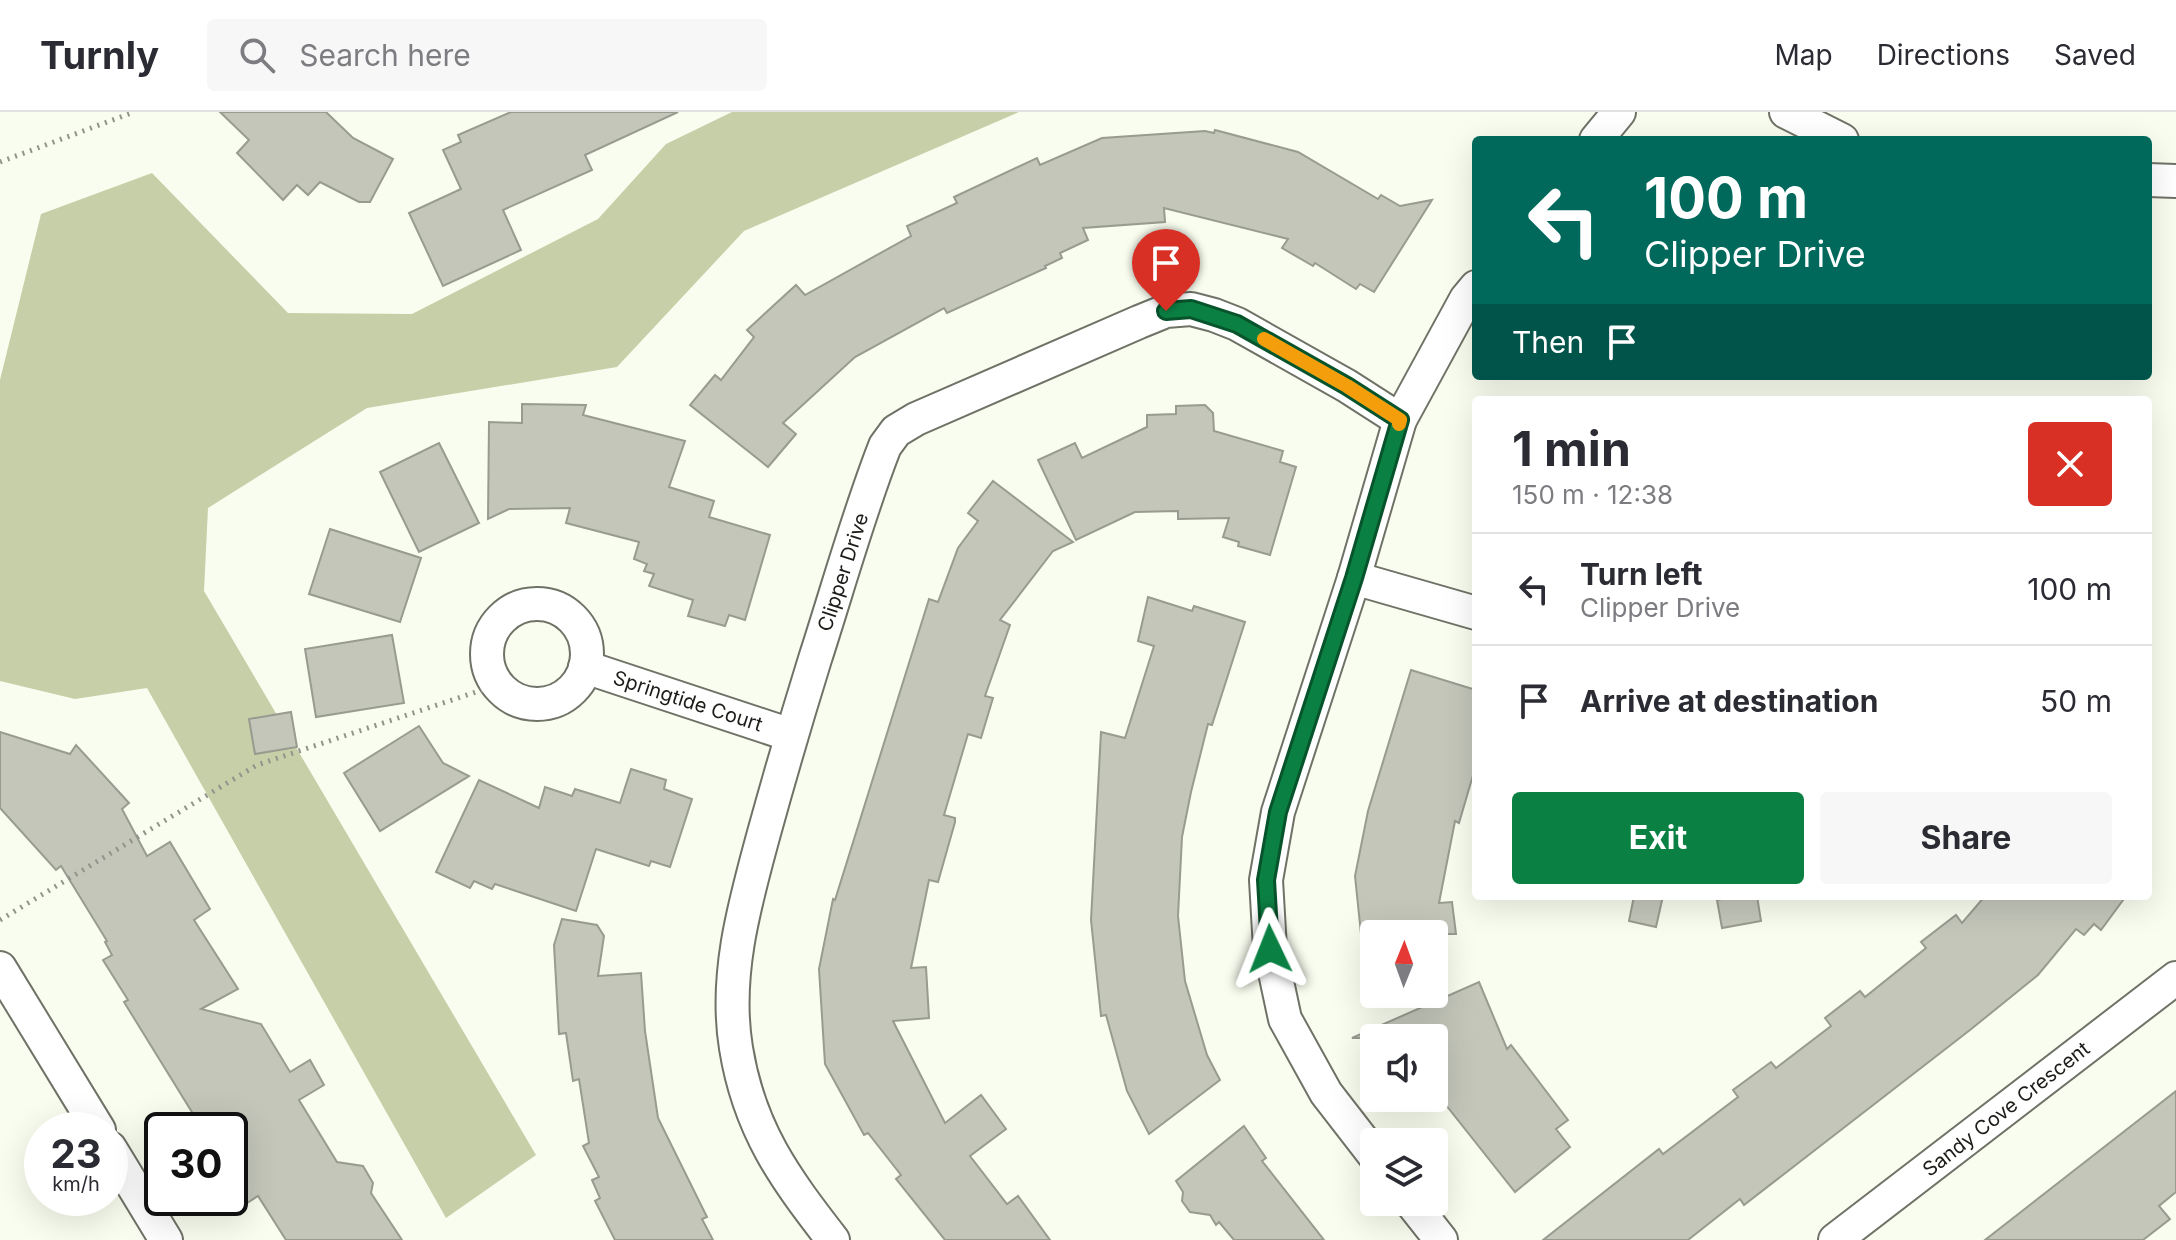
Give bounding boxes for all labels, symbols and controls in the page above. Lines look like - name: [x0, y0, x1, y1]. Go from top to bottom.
- search box: [207, 19, 767, 91]
- text: Turnly: [40, 32, 159, 78]
- icon: search: [235, 33, 279, 77]
- text: Search here: [299, 37, 471, 73]
- text: Map: [1774, 38, 1833, 72]
- text: Directions: [1877, 38, 2010, 72]
- text: Saved: [2054, 38, 2136, 72]
- text: 100 m: [1644, 164, 1808, 232]
- icon: left: [1512, 168, 1616, 272]
- pin: [1132, 229, 1200, 311]
- text: Clipper Drive: [1644, 232, 1866, 276]
- icon: arrive: [1144, 241, 1188, 285]
- icon: arrive: [1600, 320, 1644, 364]
- text: Then: [1512, 324, 1584, 360]
- text: 1 min: [1512, 419, 1631, 478]
- button: close: [2028, 422, 2112, 506]
- text: 150 m · 12:38: [1512, 479, 1673, 510]
- street label: Clipper Drive: [813, 510, 873, 634]
- text: Turn left: [1580, 556, 1702, 592]
- icon: left: [1512, 567, 1556, 611]
- text: 100 m: [2027, 571, 2112, 607]
- text: Clipper Drive: [1580, 592, 1740, 623]
- street label: Springtide Court: [610, 666, 766, 737]
- icon: arrive: [1512, 679, 1556, 723]
- text: Arrive at destination: [1580, 683, 1878, 719]
- text: 50 m: [2040, 683, 2112, 719]
- button: Exit: [1512, 792, 1804, 884]
- button: Share: [1820, 792, 2112, 884]
- position arrow: [1228, 907, 1312, 991]
- north arrow: [1360, 920, 1448, 1008]
- map controls: [1360, 920, 1448, 1216]
- button: sound: [1360, 1024, 1448, 1112]
- street label: Sandy Cove Crescent: [1918, 1036, 2094, 1182]
- speed limit sign: 30: [144, 1112, 248, 1216]
- button: layers: [1360, 1128, 1448, 1216]
- text: 23: [50, 1129, 102, 1178]
- text: km/h: [52, 1172, 100, 1196]

